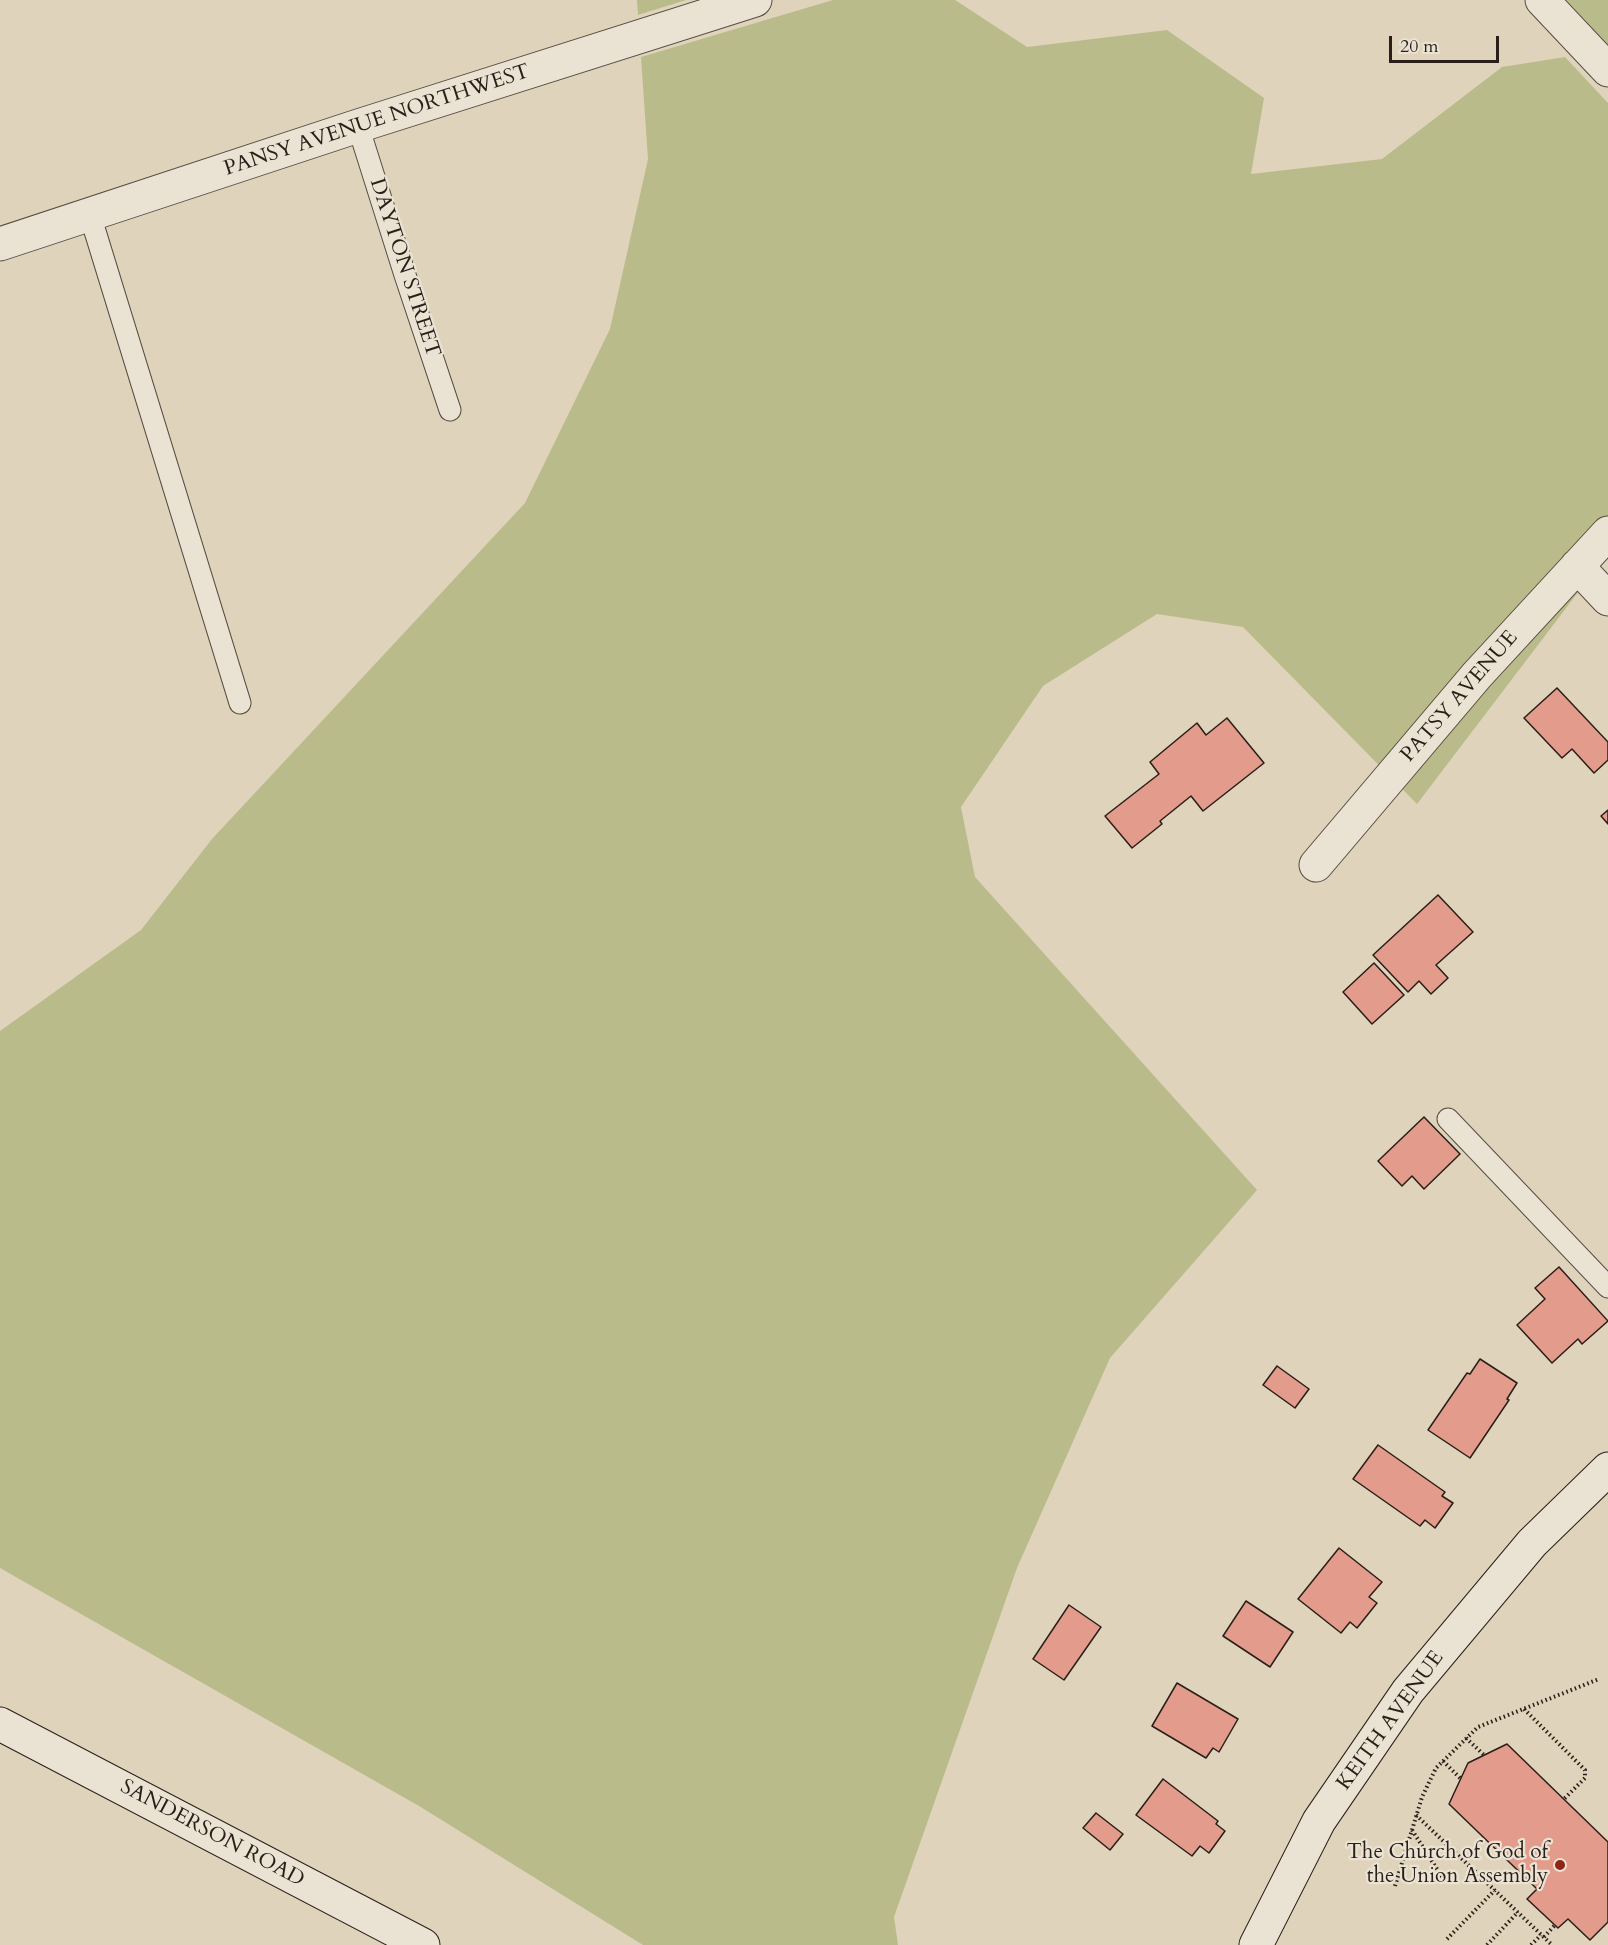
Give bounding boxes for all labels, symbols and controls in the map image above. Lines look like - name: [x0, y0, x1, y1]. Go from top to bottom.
- scale bar: [1392, 24, 1502, 62]
- text: 20 m: [1400, 34, 1439, 59]
- street label: PANSY AVENUE NORTHWEST: [221, 60, 533, 182]
- street label: DAYTON STREET: [363, 175, 445, 361]
- street label: PATSY AVENUE: [1396, 626, 1524, 768]
- street label: KEITH AVENUE: [1332, 1647, 1450, 1795]
- street label: SANDERSON ROAD: [116, 1775, 308, 1893]
- place label: The Church of God of the Union Assembly: [1346, 1840, 1548, 1890]
- marker: The Church of God of the Union Assembly: [1553, 1858, 1567, 1872]

